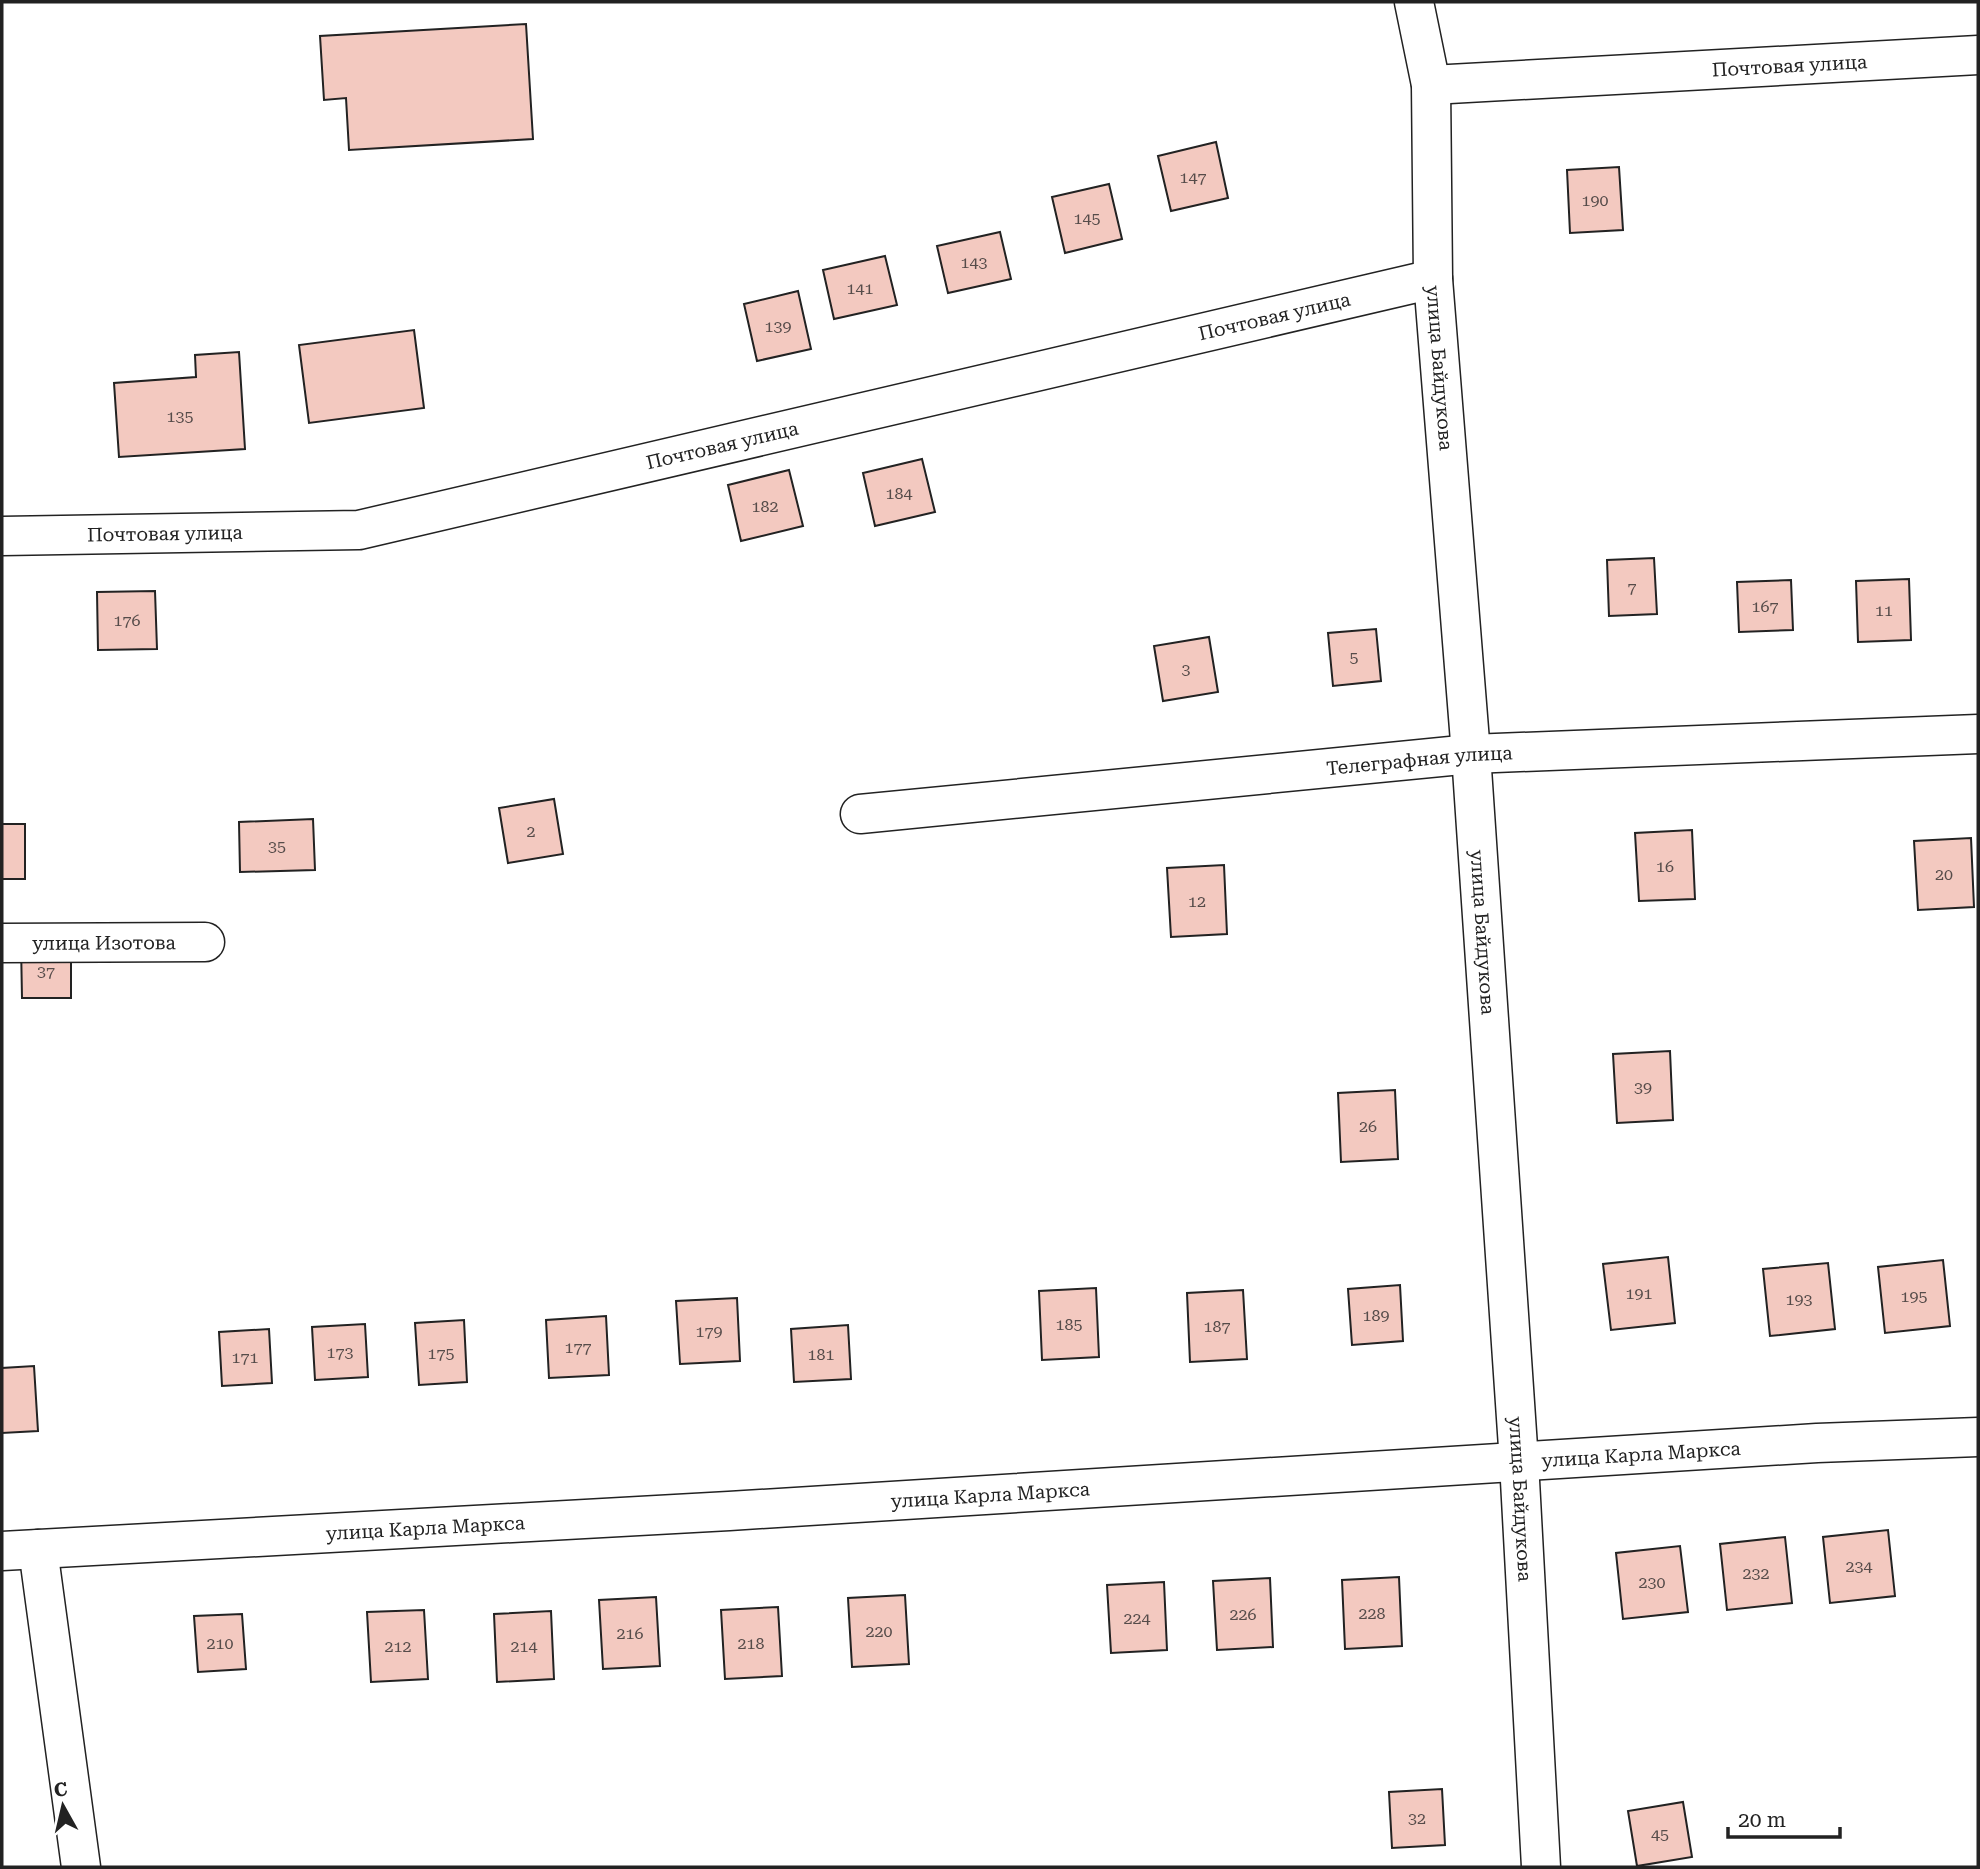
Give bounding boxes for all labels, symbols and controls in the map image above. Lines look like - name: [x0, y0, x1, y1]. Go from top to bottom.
- street label: Почтовая улица: [1711, 50, 1868, 82]
- house number: 147: [1180, 168, 1206, 187]
- house number: 190: [1582, 191, 1608, 210]
- house number: 145: [1074, 209, 1100, 228]
- house number: 143: [961, 253, 987, 272]
- house number: 141: [847, 279, 873, 298]
- street label: улица Байдукова: [1422, 285, 1458, 452]
- street label: Почтовая улица: [1196, 288, 1353, 345]
- house number: 139: [765, 317, 791, 336]
- house number: 135: [167, 407, 193, 426]
- street label: Почтовая улица: [644, 417, 801, 475]
- house number: 184: [886, 484, 912, 503]
- house number: 182: [752, 497, 778, 516]
- street label: Почтовая улица: [87, 521, 244, 547]
- house number: 7: [1628, 578, 1637, 597]
- house number: 167: [1752, 597, 1778, 616]
- house number: 11: [1875, 601, 1893, 620]
- house number: 176: [114, 611, 140, 630]
- house number: 5: [1350, 648, 1359, 667]
- house number: 3: [1182, 660, 1191, 679]
- street label: Телеграфная улица: [1325, 741, 1514, 780]
- house number: 2: [527, 822, 536, 841]
- house number: 35: [268, 837, 286, 856]
- street label: улица Байдукова: [1466, 849, 1500, 1016]
- house number: 16: [1656, 857, 1674, 876]
- house number: 20: [1935, 865, 1953, 884]
- house number: 12: [1188, 892, 1206, 911]
- street label: улица Изотова: [32, 931, 177, 955]
- house number: 37: [37, 962, 55, 981]
- house number: 39: [1634, 1078, 1652, 1097]
- house number: 26: [1359, 1117, 1377, 1136]
- house number: 191: [1626, 1284, 1652, 1303]
- house number: 195: [1901, 1287, 1927, 1306]
- house number: 193: [1786, 1290, 1812, 1309]
- house number: 189: [1363, 1306, 1389, 1325]
- house number: 185: [1056, 1315, 1082, 1334]
- house number: 187: [1204, 1317, 1230, 1336]
- house number: 179: [696, 1322, 722, 1341]
- house number: 177: [565, 1338, 591, 1357]
- house number: 173: [327, 1343, 353, 1362]
- house number: 175: [428, 1344, 454, 1363]
- house number: 181: [808, 1345, 834, 1364]
- house number: 171: [232, 1348, 258, 1367]
- street label: улица Байдукова: [1504, 1416, 1537, 1583]
- street label: улица Карла Маркса: [1541, 1437, 1742, 1472]
- street label: улица Карла Маркса: [890, 1477, 1091, 1513]
- street label: улица Карла Маркса: [325, 1511, 526, 1545]
- house number: 234: [1846, 1557, 1872, 1576]
- house number: 232: [1743, 1564, 1769, 1583]
- house number: 230: [1639, 1573, 1665, 1592]
- house number: 228: [1359, 1604, 1385, 1623]
- house number: 226: [1230, 1605, 1256, 1624]
- house number: 224: [1124, 1609, 1150, 1628]
- house number: 220: [866, 1622, 892, 1641]
- house number: 216: [617, 1624, 643, 1643]
- house number: 210: [207, 1634, 233, 1653]
- house number: 218: [738, 1634, 764, 1653]
- house number: 212: [385, 1637, 411, 1656]
- house number: 214: [511, 1637, 537, 1656]
- north arrow: [28, 1771, 98, 1841]
- text: С: [53, 1777, 69, 1802]
- scale bar: [1728, 1796, 1840, 1840]
- text: 20 m: [1738, 1808, 1786, 1832]
- house number: 32: [1408, 1809, 1426, 1828]
- house number: 45: [1651, 1825, 1669, 1844]

